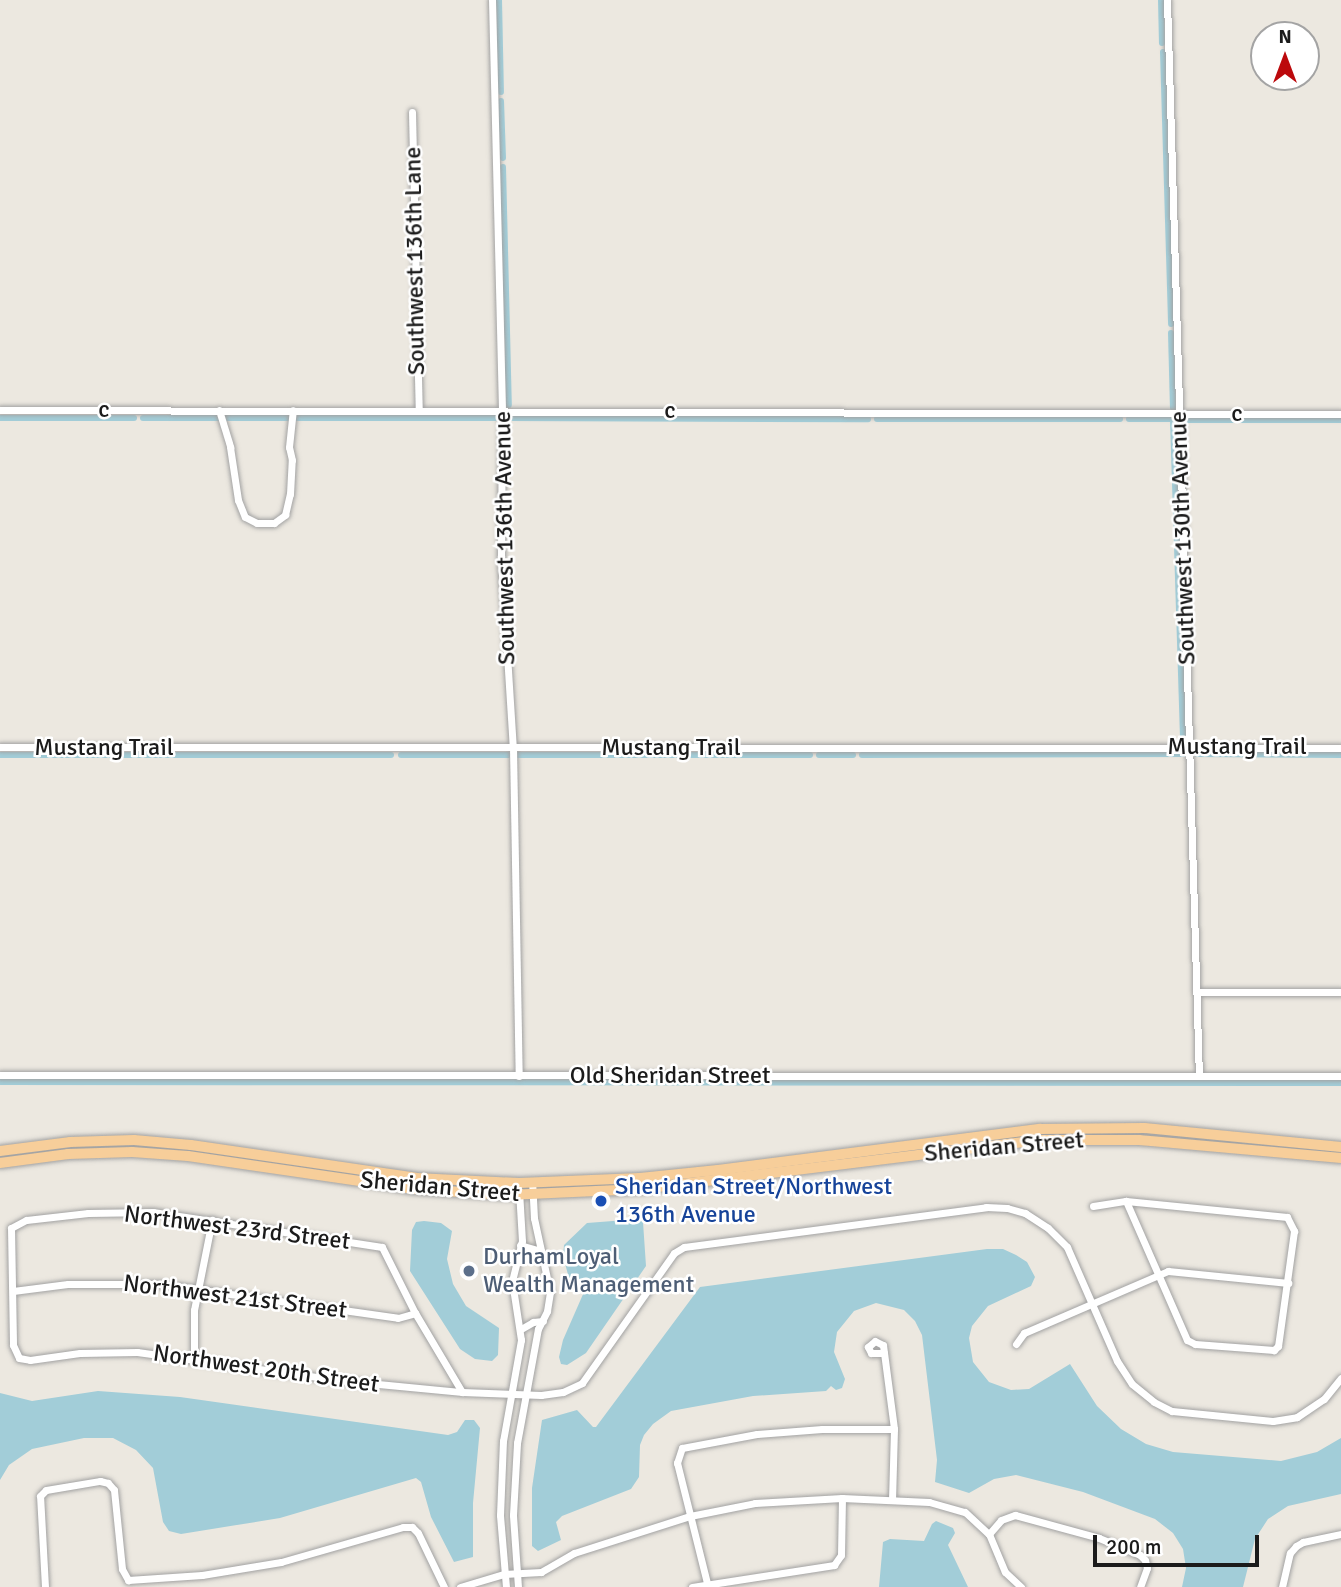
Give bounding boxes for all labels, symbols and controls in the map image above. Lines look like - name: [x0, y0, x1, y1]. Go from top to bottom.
- north arrow: [1250, 21, 1320, 91]
- text: N: [1278, 25, 1292, 49]
- street label: Southwest 136th Lane: [399, 147, 431, 375]
- street label: c: [98, 396, 110, 424]
- street label: c: [664, 397, 676, 425]
- street label: c: [1231, 400, 1243, 428]
- street label: Southwest 136th Avenue: [488, 411, 522, 665]
- street label: Southwest 130th Avenue: [1164, 411, 1202, 665]
- street label: Mustang Trail: [1167, 733, 1307, 761]
- street label: Mustang Trail: [34, 734, 174, 762]
- street label: Mustang Trail: [601, 734, 741, 762]
- street label: Old Sheridan Street: [570, 1062, 770, 1090]
- street label: Sheridan Street: [923, 1126, 1085, 1168]
- street label: Sheridan Street: [359, 1166, 521, 1208]
- place label: Sheridan Street/Northwest 136th Avenue: [615, 1173, 892, 1229]
- marker: Sheridan Street/Northwest 136th Avenue: [593, 1193, 609, 1209]
- street label: Northwest 23rd Street: [122, 1200, 352, 1256]
- place label: DurhamLoyal Wealth Management: [483, 1243, 694, 1299]
- marker: DurhamLoyal Wealth Management: [461, 1263, 477, 1279]
- street label: Northwest 21st Street: [122, 1269, 348, 1325]
- street label: Northwest 20th Street: [151, 1339, 381, 1399]
- scale bar: [1096, 1520, 1262, 1564]
- text: 200 m: [1106, 1534, 1161, 1560]

